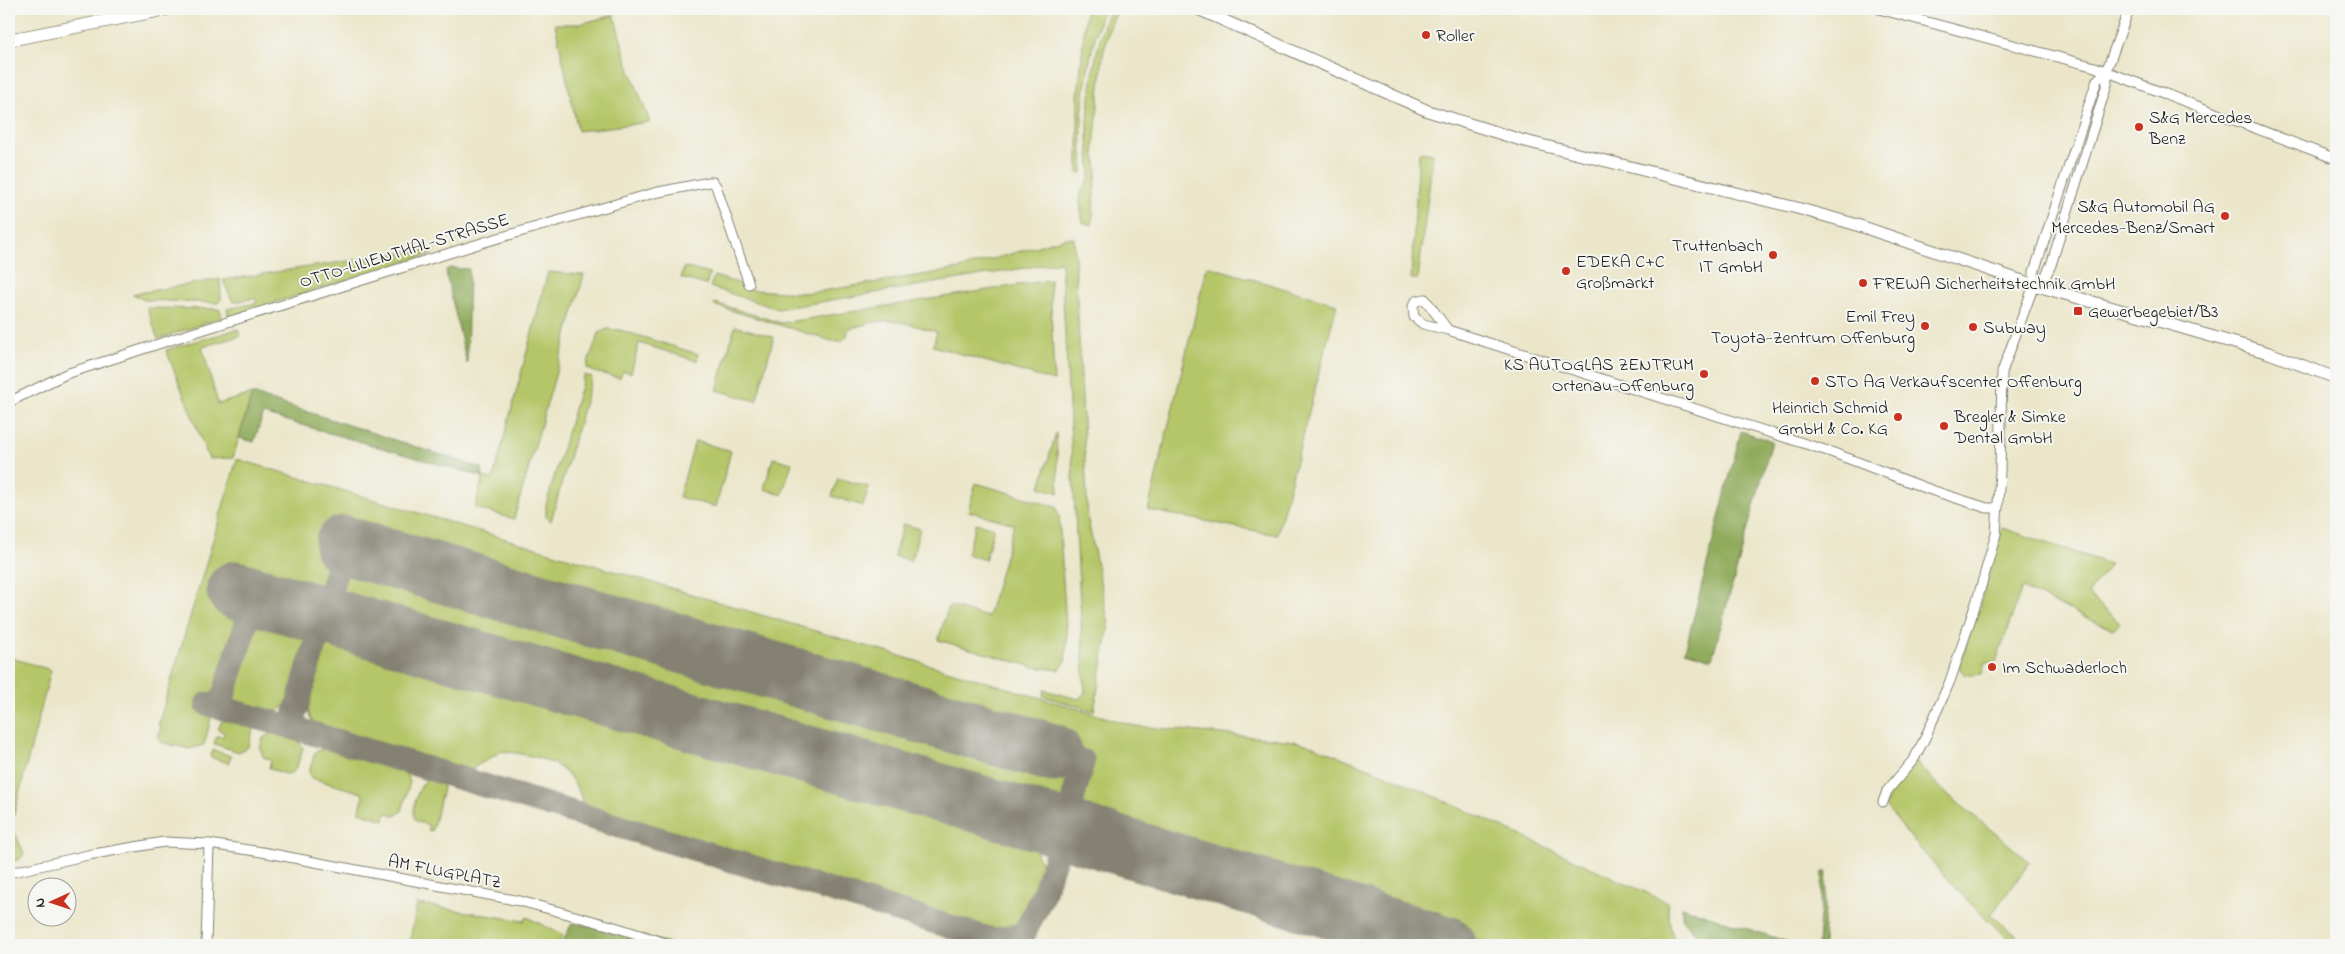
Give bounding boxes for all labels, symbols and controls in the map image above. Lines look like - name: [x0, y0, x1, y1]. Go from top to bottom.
- place label: Roller: [1436, 24, 1475, 50]
- marker: Roller: [1420, 29, 1432, 41]
- place label: S&G Mercedes Benz: [2148, 106, 2253, 153]
- marker: S&G Mercedes Benz: [2133, 121, 2145, 133]
- place label: S&G Automobil AG Mercedes-Benz/Smart: [2051, 195, 2215, 242]
- street label: OTTO-LILIENTHAL-STRASSE: [297, 208, 513, 296]
- marker: S&G Automobil AG Mercedes-Benz/Smart: [2219, 210, 2231, 222]
- place label: Truttenbach IT GmbH: [1672, 234, 1763, 281]
- marker: Truttenbach IT GmbH: [1767, 249, 1779, 261]
- place label: EDEKA C+C Großmarkt: [1576, 250, 1665, 297]
- marker: EDEKA C+C Großmarkt: [1560, 265, 1572, 277]
- place label: FREWA Sicherheitstechnik GmbH: [1872, 272, 2115, 298]
- marker: FREWA Sicherheitstechnik GmbH: [1857, 277, 1869, 289]
- place label: Gewerbegebiet/B3: [2088, 300, 2219, 327]
- place label: Emil Frey Toyota-Zentrum Offenburg: [1711, 305, 1915, 353]
- marker: Gewerbegebiet/B3: [2072, 305, 2084, 317]
- place label: Subway: [1983, 316, 2046, 342]
- marker: Emil Frey Toyota-Zentrum Offenburg: [1919, 320, 1931, 332]
- marker: Subway: [1967, 321, 1979, 333]
- place label: KS AUTOGLAS ZENTRUM Ortenau-Offenburg: [1504, 353, 1694, 401]
- marker: KS AUTOGLAS ZENTRUM Ortenau-Offenburg: [1698, 368, 1710, 380]
- place label: STO AG Verkaufscenter Offenburg: [1825, 370, 2082, 397]
- marker: STO AG Verkaufscenter Offenburg: [1809, 375, 1821, 387]
- place label: Heinrich Schmid GmbH & Co. KG: [1772, 396, 1888, 443]
- place label: Bregler & Simke Dental GmbH: [1953, 405, 2067, 452]
- marker: Heinrich Schmid GmbH & Co. KG: [1892, 411, 1904, 423]
- marker: Bregler & Simke Dental GmbH: [1938, 420, 1950, 432]
- place label: Im Schwaderloch: [2002, 656, 2127, 682]
- marker: Im Schwaderloch: [1986, 661, 1998, 673]
- street label: AM FLUGPLATZ: [386, 849, 504, 897]
- north arrow: [28, 876, 78, 926]
- text: N: [30, 897, 51, 908]

